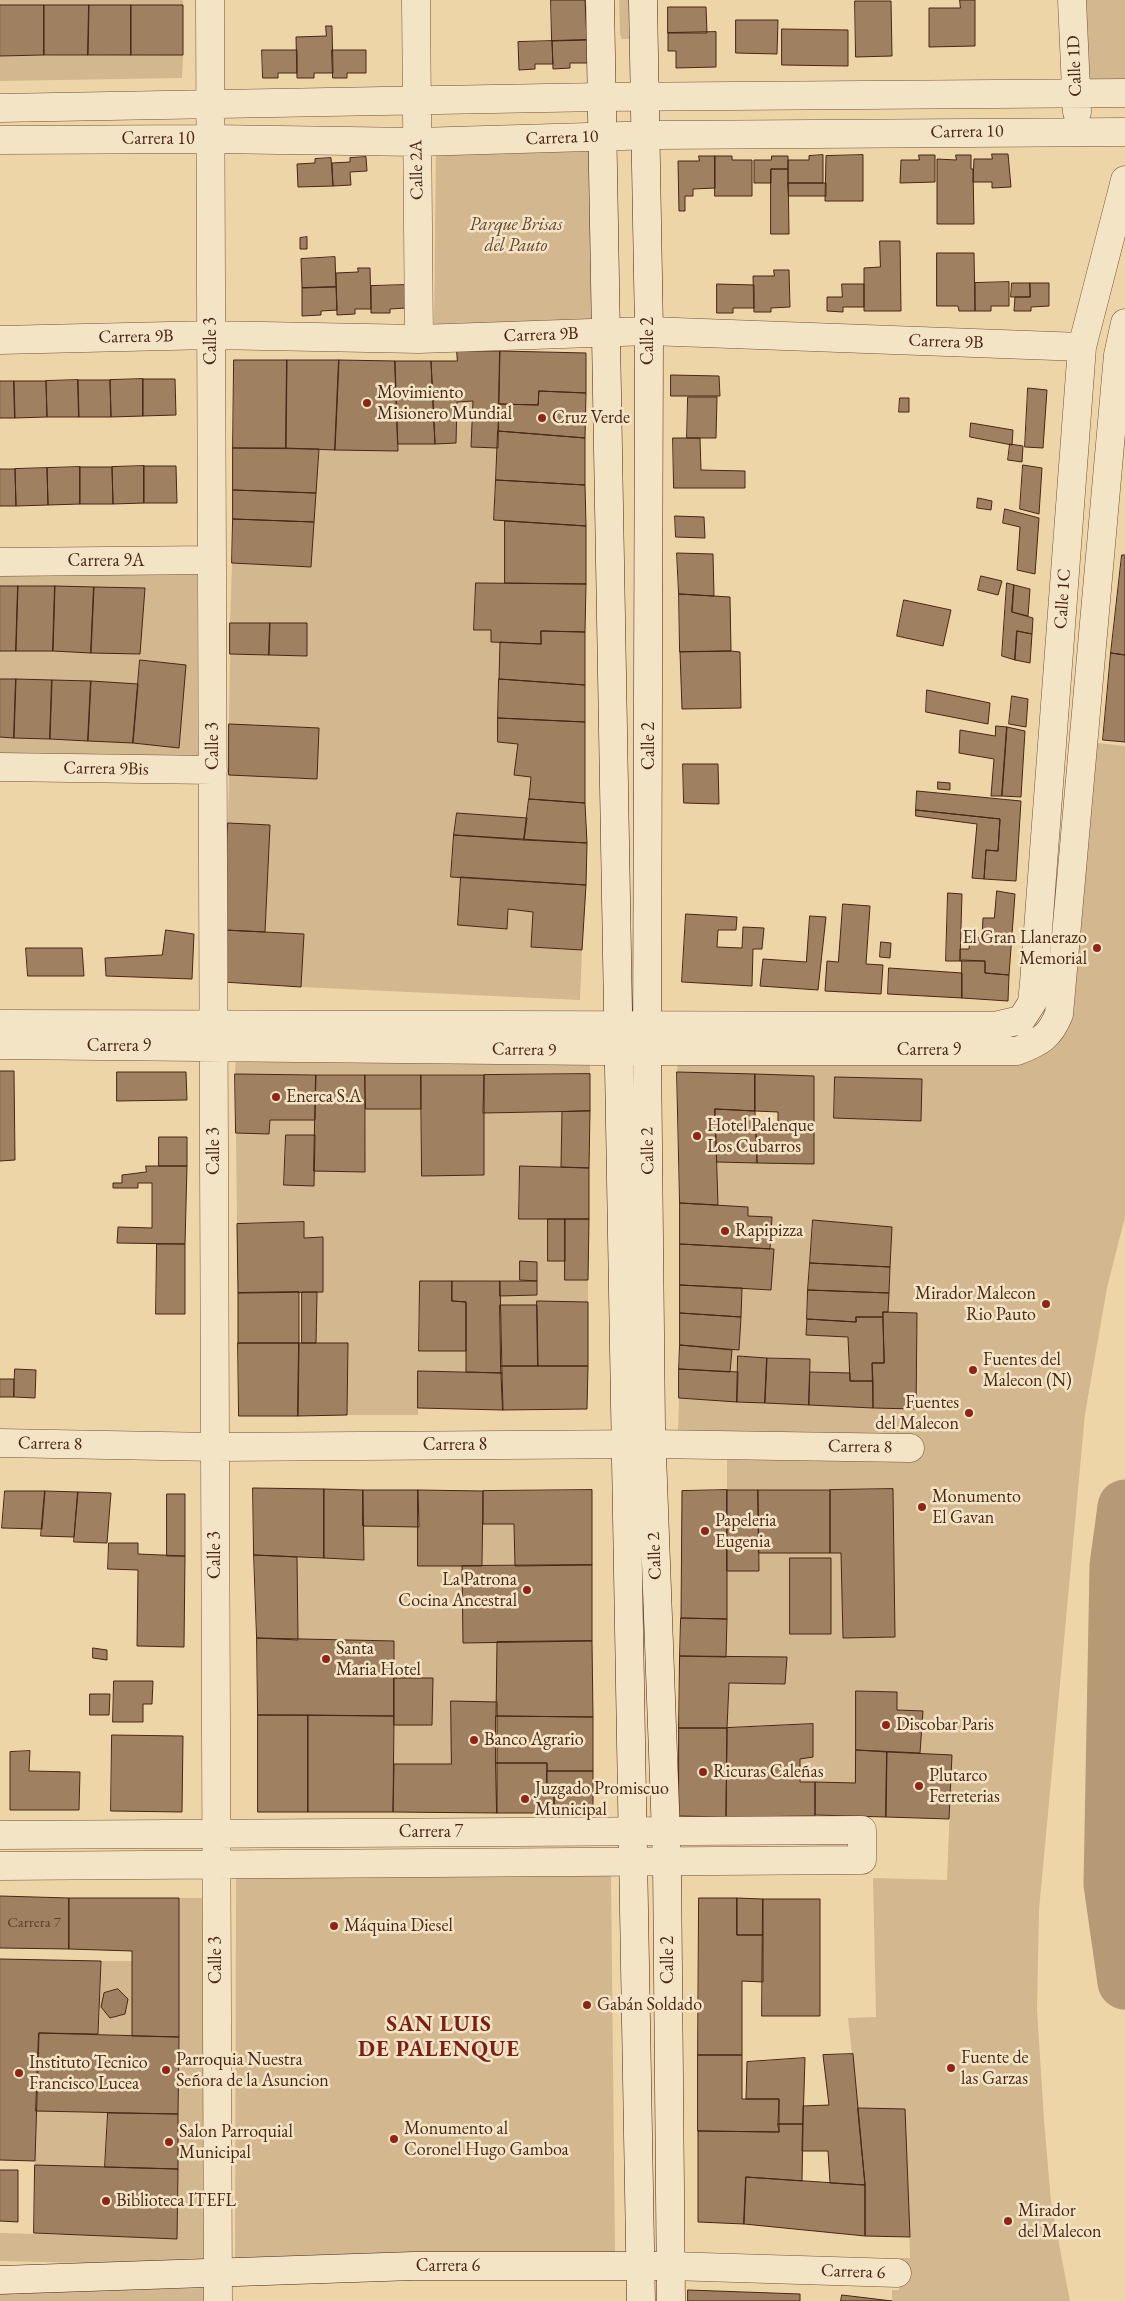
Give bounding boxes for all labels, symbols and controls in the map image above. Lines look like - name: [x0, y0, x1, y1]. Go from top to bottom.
- street label: Calle 1D: [1063, 35, 1087, 97]
- street label: Carrera 10: [930, 121, 1004, 143]
- street label: Carrera 10: [525, 126, 599, 150]
- street label: Carrera 10: [121, 128, 195, 150]
- street label: Calle 2A: [406, 140, 428, 200]
- park label: Parque Brisas del Pauto: [470, 214, 562, 256]
- street label: Calle 3: [200, 317, 222, 365]
- street label: Calle 2: [637, 317, 659, 365]
- street label: Carrera 9B: [503, 323, 579, 347]
- street label: Carrera 9B: [98, 326, 174, 348]
- street label: Carrera 9B: [908, 330, 984, 354]
- place label: Movimiento Misionero Mundial: [377, 382, 512, 424]
- marker: Movimiento Misionero Mundial: [361, 397, 373, 409]
- place label: Cruz Verde: [552, 407, 630, 429]
- marker: Cruz Verde: [536, 412, 548, 424]
- street label: Carrera 9A: [68, 550, 144, 572]
- street label: Calle 1C: [1050, 568, 1076, 630]
- street label: Calle 3: [202, 722, 224, 770]
- street label: Calle 2: [638, 722, 660, 770]
- street label: Carrera 9Bis: [63, 757, 149, 781]
- place label: El Gran Llanerazo Memorial: [962, 927, 1087, 970]
- marker: El Gran Llanerazo Memorial: [1091, 942, 1103, 954]
- street label: Carrera 9: [87, 1035, 151, 1057]
- street label: Carrera 9: [492, 1039, 556, 1061]
- street label: Carrera 9: [897, 1039, 961, 1061]
- place label: Enerca S.A: [286, 1086, 361, 1108]
- marker: Enerca S.A: [270, 1091, 282, 1103]
- place label: Hotel Palenque Los Cubarros: [707, 1115, 814, 1158]
- street label: Calle 3: [203, 1127, 225, 1175]
- street label: Calle 2: [637, 1127, 659, 1175]
- marker: Hotel Palenque Los Cubarros: [691, 1130, 703, 1142]
- place label: Rapipizza: [735, 1220, 803, 1242]
- marker: Rapipizza: [719, 1225, 731, 1237]
- place label: Mirador Malecon Rio Pauto: [915, 1283, 1036, 1326]
- marker: Mirador Malecon Rio Pauto: [1040, 1298, 1052, 1310]
- place label: Fuentes del Malecon (N): [983, 1349, 1072, 1392]
- marker: Fuentes del Malecon (N): [967, 1364, 979, 1376]
- place label: Fuentes del Malecon: [875, 1392, 959, 1435]
- marker: Fuentes del Malecon: [963, 1407, 975, 1419]
- street label: Carrera 8: [18, 1433, 82, 1455]
- street label: Carrera 8: [423, 1434, 487, 1456]
- street label: Carrera 8: [828, 1436, 892, 1458]
- place label: Monumento El Gavan: [932, 1486, 1021, 1528]
- marker: Monumento El Gavan: [916, 1501, 928, 1513]
- place label: Papeleria Eugenia: [715, 1510, 777, 1552]
- marker: Papeleria Eugenia: [699, 1525, 711, 1537]
- street label: Calle 3: [204, 1531, 226, 1579]
- street label: Calle 2: [643, 1532, 667, 1580]
- place label: La Patrona Cocina Ancestral: [398, 1569, 517, 1612]
- marker: La Patrona Cocina Ancestral: [521, 1584, 533, 1596]
- place label: Santa Maria Hotel: [336, 1638, 421, 1680]
- marker: Santa Maria Hotel: [320, 1653, 332, 1665]
- place label: Discobar Paris: [896, 1714, 994, 1736]
- marker: Discobar Paris: [880, 1719, 892, 1731]
- place label: Banco Agrario: [484, 1729, 584, 1751]
- marker: Banco Agrario: [468, 1734, 480, 1746]
- place label: Ricuras Caleñas: [713, 1761, 823, 1783]
- place label: Plutarco Ferreterias: [929, 1765, 1000, 1808]
- marker: Ricuras Caleñas: [697, 1766, 709, 1778]
- place label: Juzgado Promiscuo Municipal: [535, 1778, 669, 1820]
- marker: Plutarco Ferreterias: [913, 1780, 925, 1792]
- marker: Juzgado Promiscuo Municipal: [519, 1793, 531, 1805]
- street label: Carrera 7: [399, 1821, 463, 1843]
- house number: Carrera 7: [7, 1914, 61, 1932]
- place label: Máquina Diesel: [344, 1915, 453, 1937]
- marker: Máquina Diesel: [328, 1920, 340, 1932]
- street label: Calle 3: [205, 1936, 227, 1984]
- street label: Calle 2: [657, 1936, 679, 1984]
- place label: Gabán Soldado: [597, 1994, 702, 2016]
- marker: Gabán Soldado: [581, 1999, 593, 2011]
- district label: SAN LUIS DE PALENQUE: [357, 2012, 521, 2064]
- place label: Fuente de las Garzas: [961, 2047, 1029, 2090]
- place label: Parroquia Nuestra Señora de la Asuncion: [176, 2049, 329, 2092]
- place label: Instituto Tecnico Francisco Lucea: [29, 2052, 148, 2094]
- marker: Fuente de las Garzas: [945, 2062, 957, 2074]
- marker: Parroquia Nuestra Señora de la Asuncion: [160, 2064, 172, 2076]
- marker: Instituto Tecnico Francisco Lucea: [13, 2067, 25, 2079]
- place label: Monumento al Coronel Hugo Gamboa: [404, 2118, 569, 2160]
- place label: Salon Parroquial Municipal: [179, 2121, 293, 2164]
- marker: Monumento al Coronel Hugo Gamboa: [388, 2133, 400, 2145]
- marker: Salon Parroquial Municipal: [163, 2136, 175, 2148]
- place label: Biblioteca ITEFL: [116, 2190, 236, 2212]
- marker: Biblioteca ITEFL: [100, 2195, 112, 2207]
- place label: Mirador del Malecon: [1018, 2200, 1102, 2242]
- marker: Mirador del Malecon: [1002, 2215, 1014, 2227]
- street label: Carrera 6: [416, 2255, 480, 2277]
- street label: Carrera 6: [820, 2260, 886, 2284]

